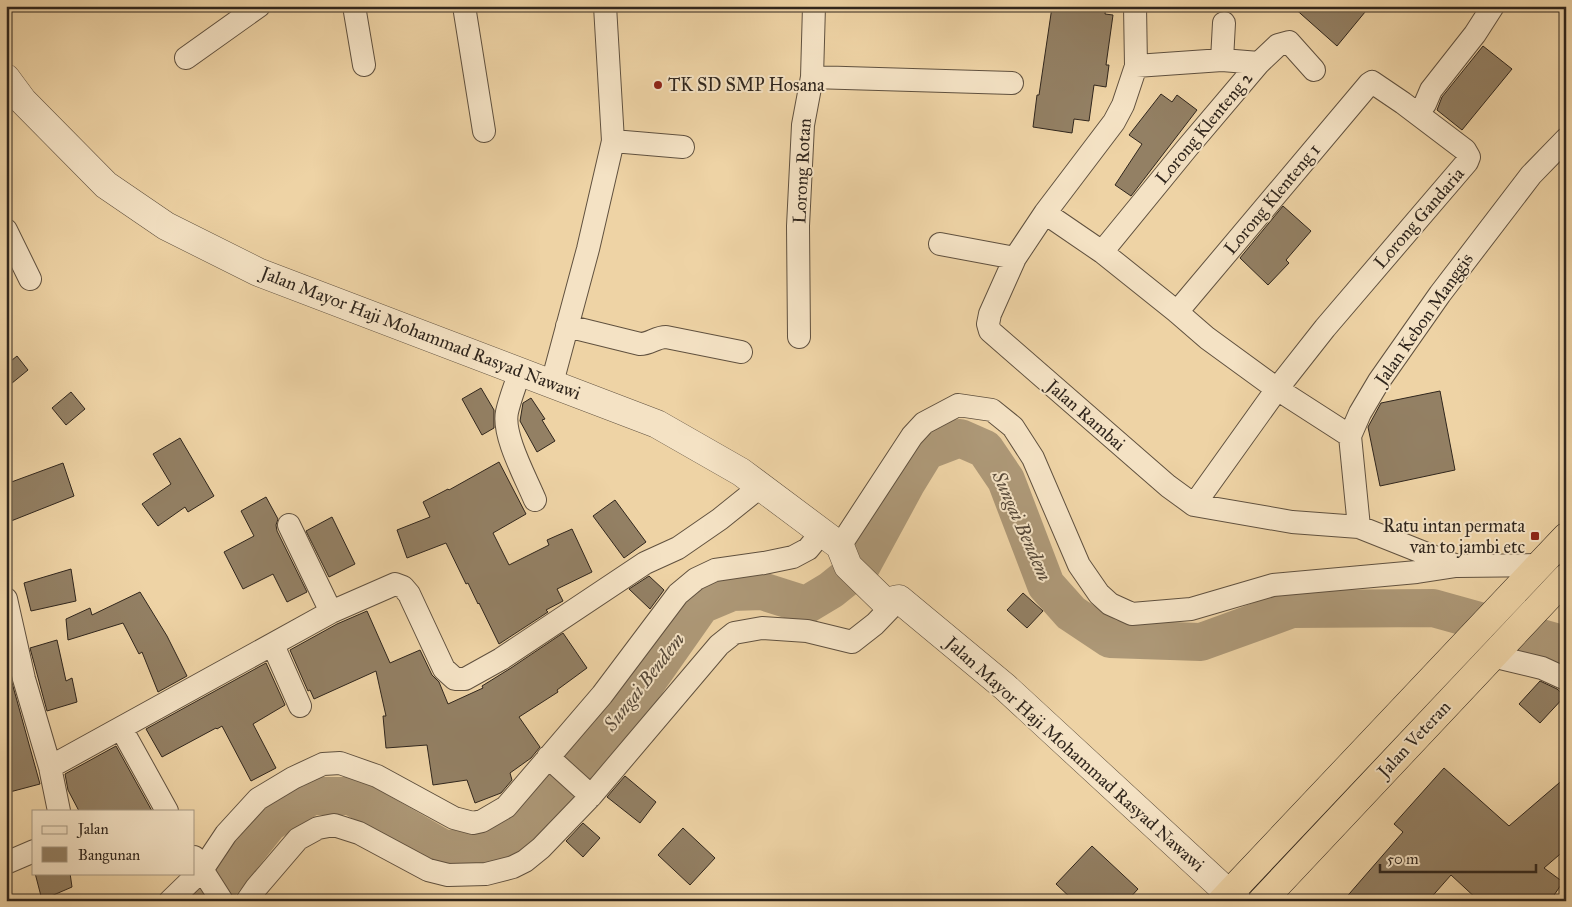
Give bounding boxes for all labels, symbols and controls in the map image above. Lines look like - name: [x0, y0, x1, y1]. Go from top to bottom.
- street label: Lorong Klenteng 2: [1151, 67, 1258, 189]
- place label: TK SD SMP Hosana: [668, 74, 825, 96]
- marker: TK SD SMP Hosana: [652, 79, 664, 91]
- street label: Lorong Rotan: [788, 117, 817, 224]
- street label: Lorong Klenteng 1: [1219, 139, 1326, 260]
- street label: Lorong Gandaria: [1369, 163, 1470, 274]
- street label: Jalan Kebon Manggis: [1369, 249, 1479, 392]
- street label: Jalan Mayor Haji Mohammad Rasyad Nawawi: [256, 261, 584, 405]
- street label: Jalan Rambai: [1040, 374, 1130, 456]
- water label: Sungai Bendem: [987, 467, 1056, 585]
- place label: Ratu intan permata van to jambi etc: [1383, 515, 1525, 558]
- marker: Ratu intan permata van to jambi etc: [1529, 530, 1541, 542]
- water label: Sungai Bendem: [598, 628, 689, 736]
- street label: Jalan Mayor Haji Mohammad Rasyad Nawawi: [939, 630, 1209, 877]
- street label: Jalan Veteran: [1371, 696, 1456, 784]
- legend: [32, 810, 195, 874]
- text: Jalan: [76, 820, 109, 839]
- scale bar: [1380, 842, 1536, 874]
- text: Bangunan: [78, 846, 140, 864]
- text: 50 m: [1387, 850, 1419, 868]

